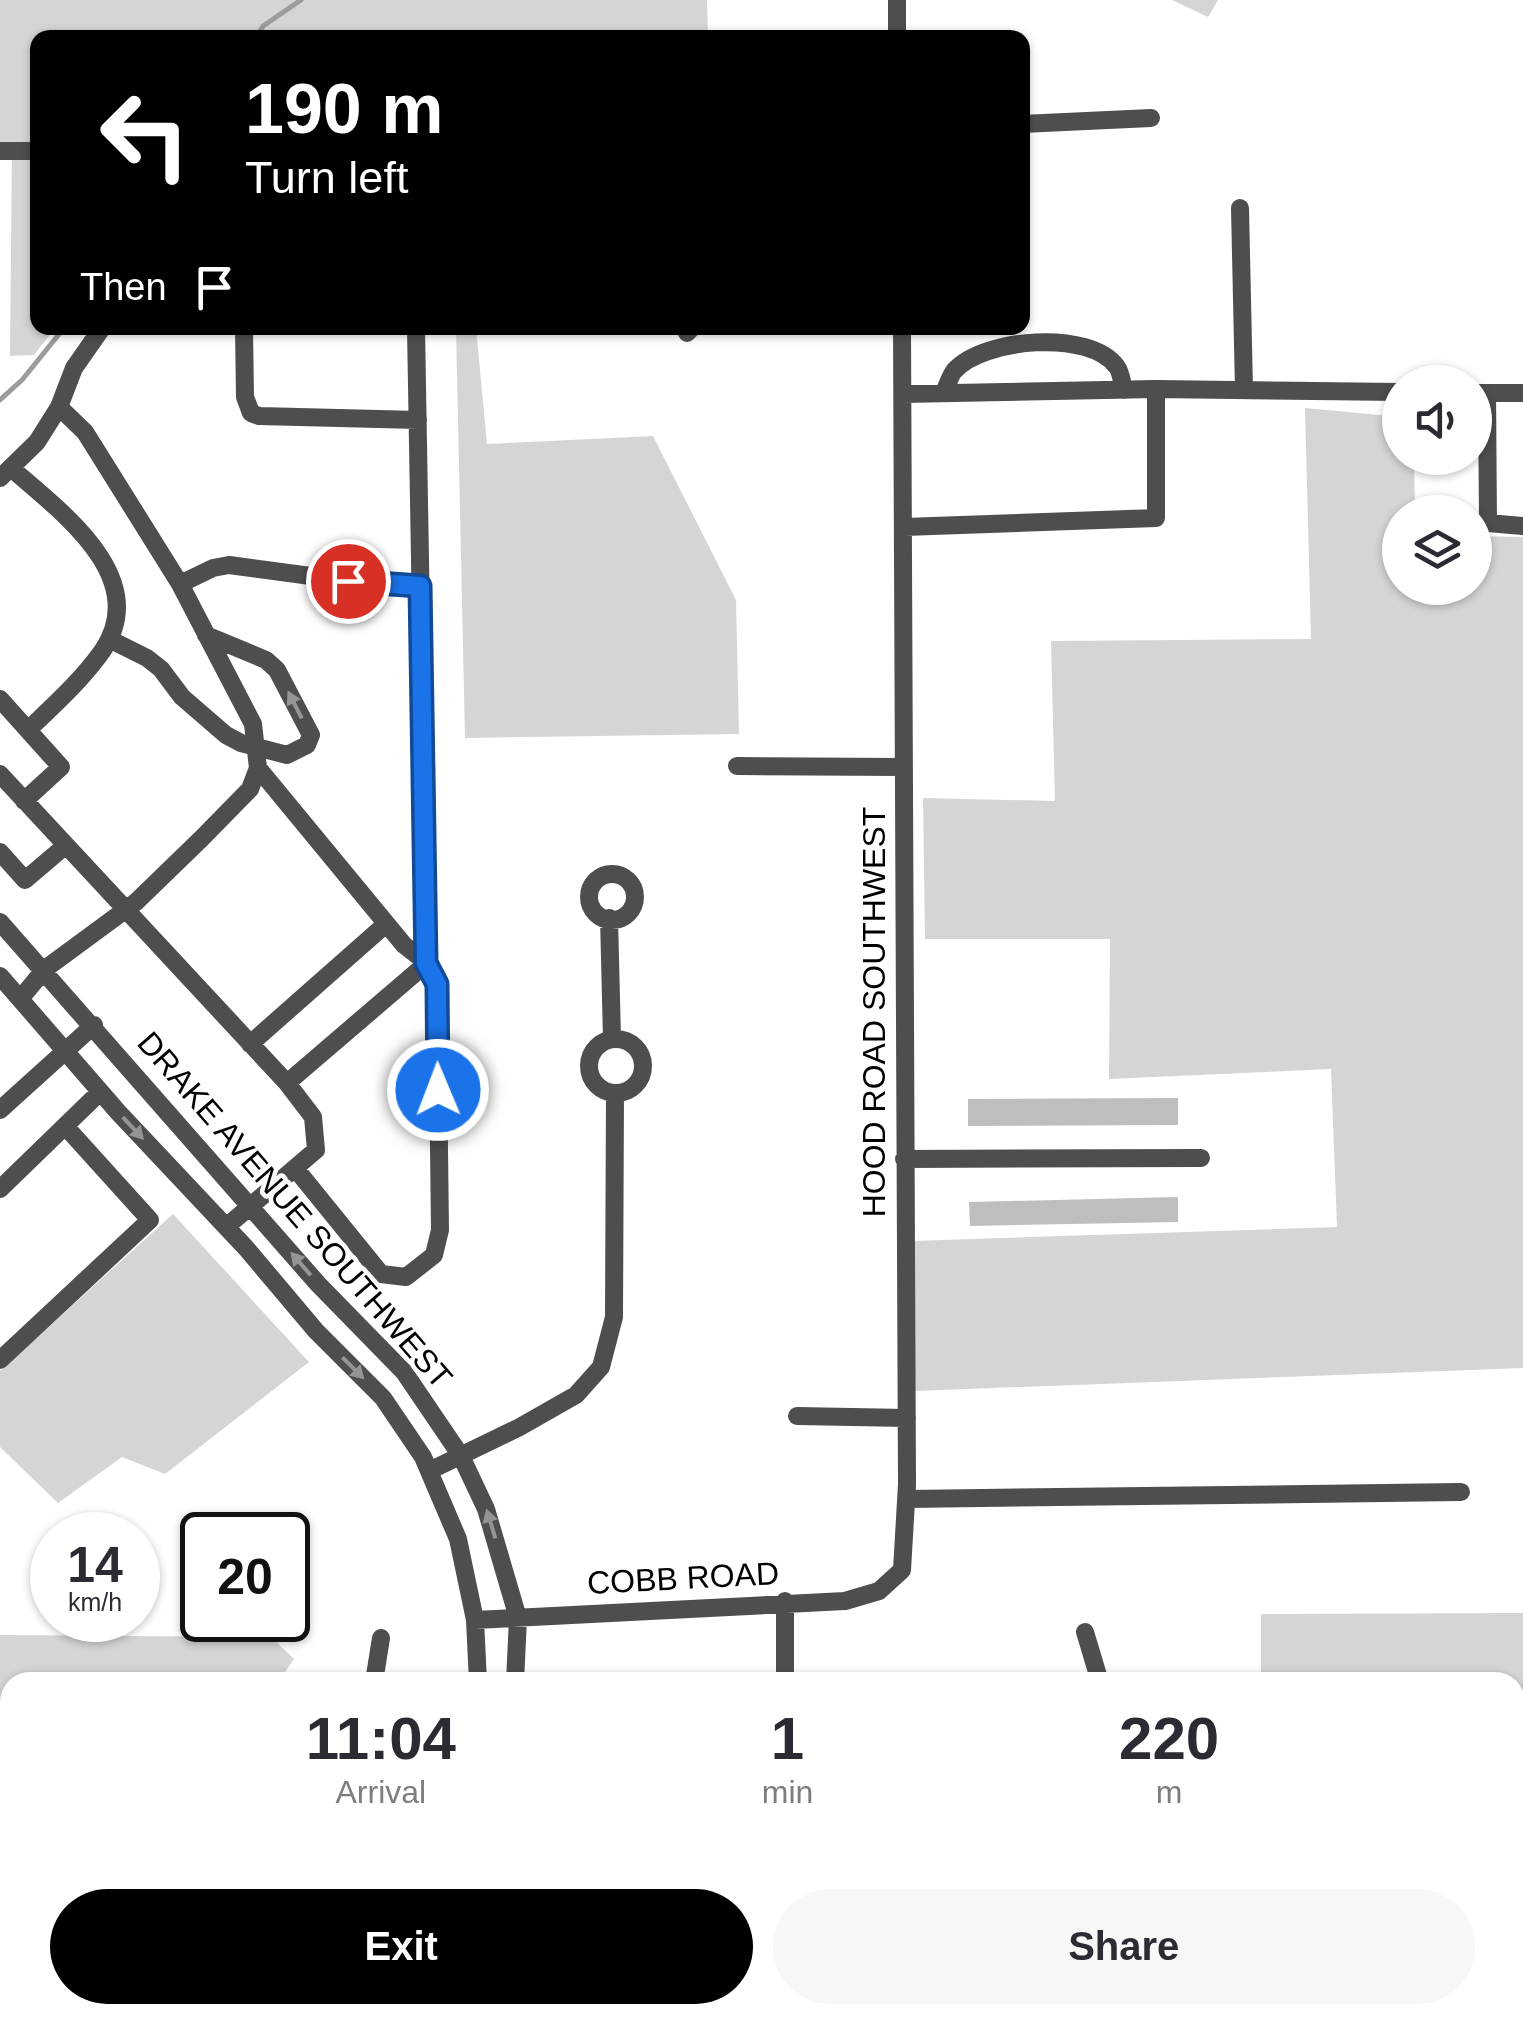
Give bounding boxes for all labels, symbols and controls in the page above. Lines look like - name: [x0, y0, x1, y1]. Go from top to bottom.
- icon: left: [80, 70, 210, 200]
- text: 190 m: [245, 70, 443, 148]
- text: Turn left: [245, 152, 408, 203]
- icon: arrive: [187, 260, 242, 315]
- text: Then: [80, 266, 167, 308]
- map controls: [1382, 365, 1492, 605]
- button: sound: [1382, 365, 1492, 475]
- button: layers: [1382, 495, 1492, 605]
- pin: [306, 539, 391, 624]
- icon: arrive: [321, 554, 376, 609]
- one-way arrow: [287, 691, 304, 720]
- street label: HOOD ROAD SOUTHWEST: [856, 807, 892, 1217]
- street label: DRAKE AVENUE SOUTHWEST: [131, 1025, 459, 1395]
- position arrow: [386, 1038, 490, 1142]
- one-way arrow: [121, 1116, 144, 1140]
- one-way arrow: [291, 1252, 313, 1277]
- one-way arrow: [341, 1355, 364, 1379]
- one-way arrow: [483, 1509, 498, 1539]
- speed limit sign: 20: [180, 1512, 310, 1642]
- text: 14: [67, 1537, 123, 1593]
- street label: COBB ROAD: [586, 1555, 780, 1601]
- text: km/h: [68, 1588, 122, 1616]
- text: 11:04: [306, 1705, 456, 1772]
- text: 1: [771, 1705, 804, 1772]
- text: 220: [1119, 1705, 1219, 1772]
- text: Arrival: [336, 1774, 426, 1810]
- text: min: [762, 1774, 813, 1810]
- text: m: [1156, 1774, 1182, 1810]
- button: Exit: [50, 1889, 753, 2004]
- button: Share: [773, 1889, 1475, 2004]

